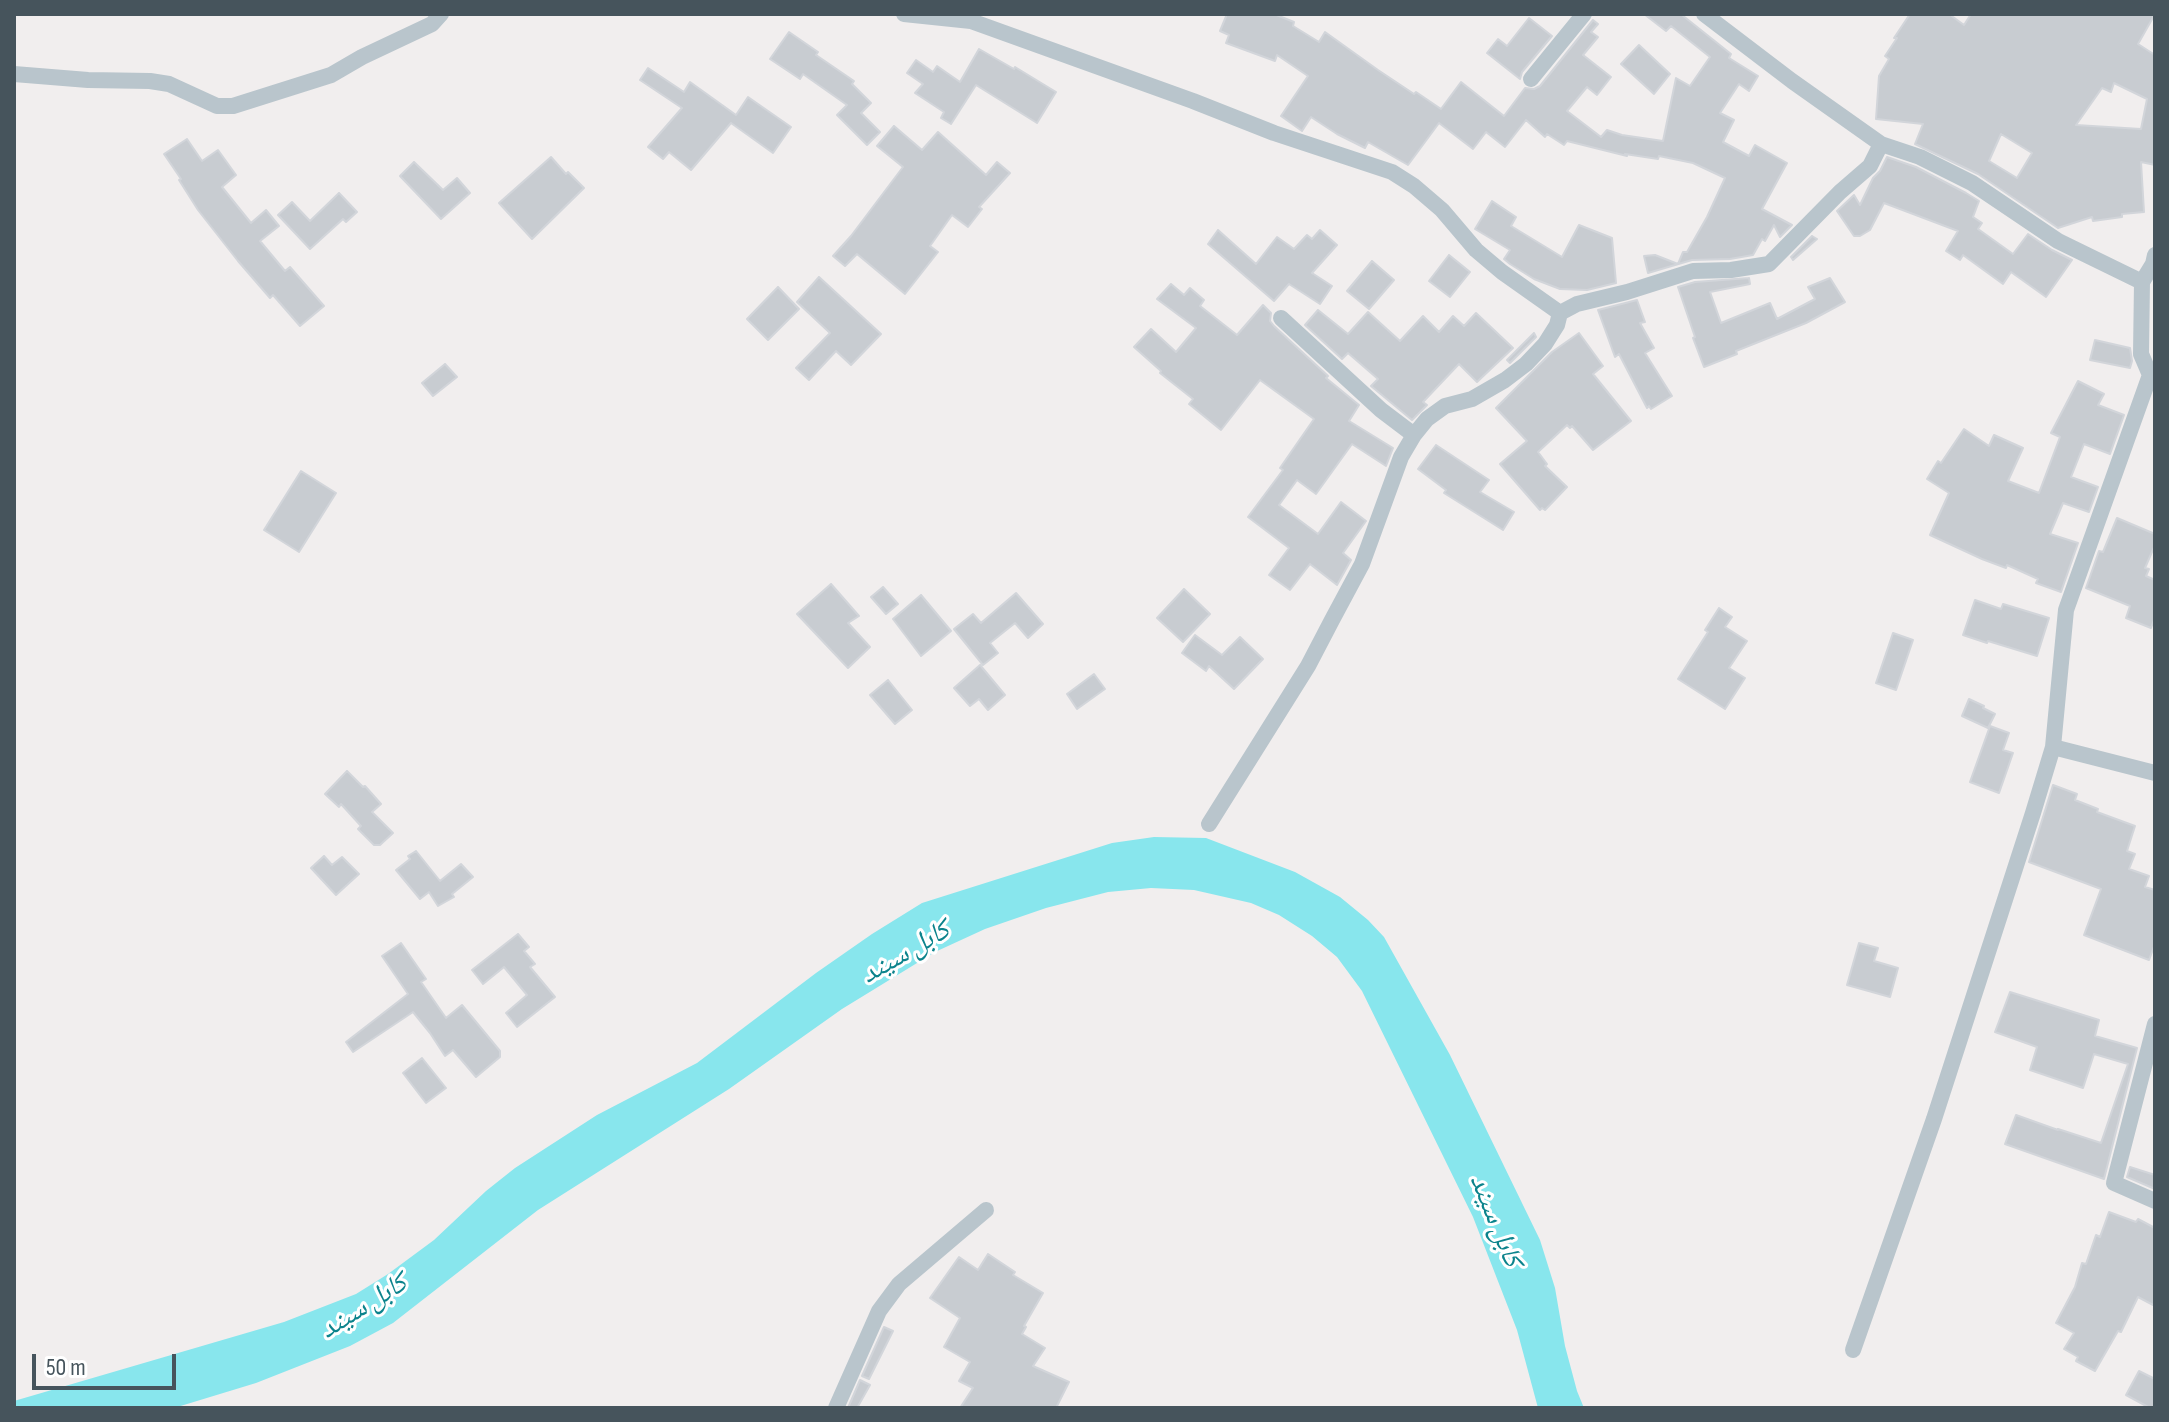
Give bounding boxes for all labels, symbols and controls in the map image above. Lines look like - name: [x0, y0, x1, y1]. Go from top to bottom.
- water label: کابل سيند: [855, 914, 957, 992]
- water label: کابل سيند: [1461, 1170, 1529, 1272]
- water label: کابل سيند: [314, 1267, 414, 1347]
- scale bar: [36, 1338, 180, 1388]
- text: 50 m: [46, 1353, 86, 1382]

